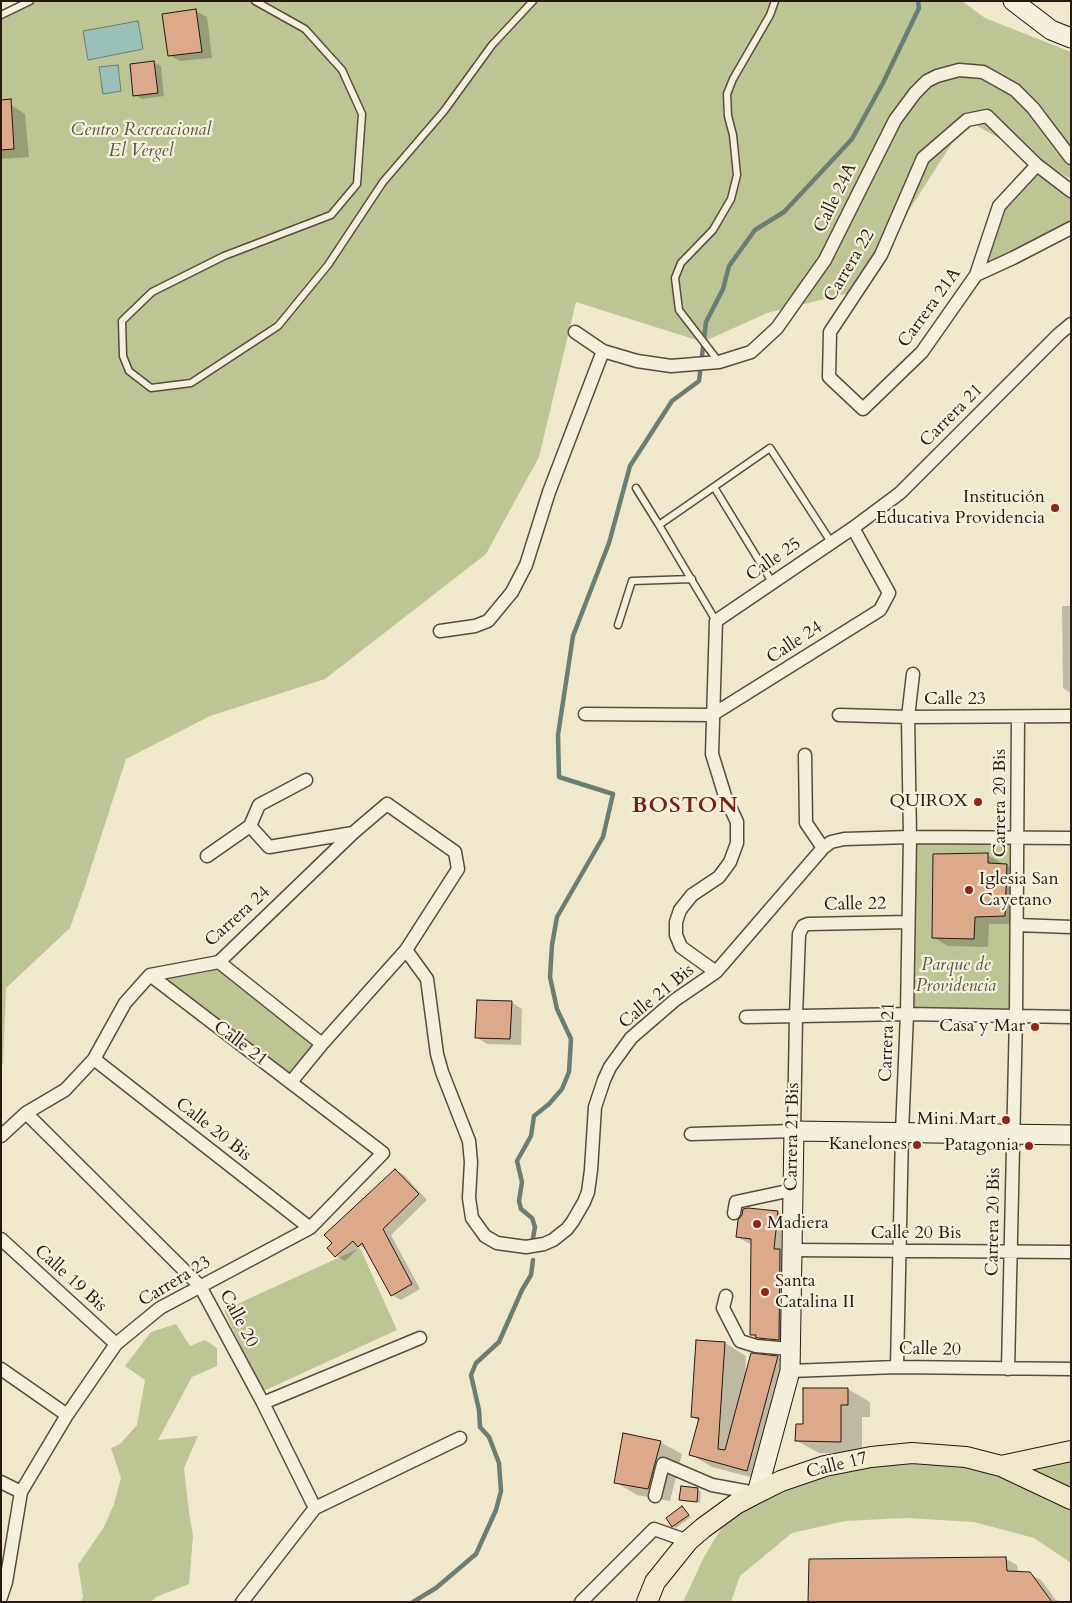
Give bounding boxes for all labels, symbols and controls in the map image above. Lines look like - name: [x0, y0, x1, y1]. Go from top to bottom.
- park label: Centro Recreacional El Vergel: [71, 120, 211, 162]
- street label: Calle 24A: [810, 160, 862, 236]
- street label: Carrera 22: [820, 226, 880, 306]
- street label: Carrera 21A: [894, 264, 966, 352]
- street label: Carrera 21: [916, 380, 988, 452]
- place label: Institución Educativa Providencia: [876, 487, 1045, 530]
- marker: Institución Educativa Providencia: [1049, 502, 1061, 514]
- street label: Calle 25: [742, 533, 806, 587]
- street label: Calle 24: [763, 617, 827, 669]
- street label: Calle 23: [924, 689, 986, 711]
- street label: Carrera 20 Bis: [990, 749, 1012, 857]
- place label: QUIROX: [889, 791, 968, 813]
- district label: BOSTON: [631, 794, 739, 820]
- marker: QUIROX: [972, 796, 984, 808]
- place label: Iglesia San Cayetano: [979, 869, 1059, 912]
- street label: Carrera 24: [201, 882, 275, 952]
- marker: Iglesia San Cayetano: [963, 884, 975, 896]
- street label: Calle 22: [824, 894, 886, 916]
- park label: Parque de Providencia: [916, 955, 996, 998]
- street label: Calle 21 Bis: [615, 960, 699, 1034]
- street label: Carrera 21: [876, 1001, 900, 1083]
- place label: Casa y Mar: [939, 1016, 1025, 1038]
- street label: Calle 21: [209, 1017, 271, 1071]
- marker: Casa y Mar: [1029, 1021, 1041, 1033]
- street label: Carrera 21 Bis: [781, 1083, 805, 1191]
- street label: Calle 20 Bis: [171, 1094, 255, 1166]
- place label: Mini Mart: [917, 1109, 996, 1131]
- marker: Mini Mart: [1000, 1114, 1012, 1126]
- place label: Kanelones: [829, 1134, 907, 1156]
- place label: Patagonia: [944, 1135, 1019, 1157]
- marker: Kanelones: [911, 1139, 923, 1151]
- marker: Patagonia: [1023, 1140, 1035, 1152]
- street label: Carrera 20 Bis: [982, 1168, 1006, 1276]
- place label: Madiera: [767, 1213, 829, 1235]
- marker: Madiera: [751, 1218, 763, 1230]
- street label: Calle 20 Bis: [871, 1223, 961, 1245]
- street label: Calle 19 Bis: [29, 1241, 111, 1317]
- street label: Carrera 23: [135, 1252, 215, 1312]
- place label: Santa Catalina II: [775, 1271, 855, 1314]
- street label: Calle 20: [214, 1286, 262, 1352]
- marker: Santa Catalina II: [759, 1286, 771, 1298]
- street label: Calle 20: [899, 1339, 961, 1361]
- street label: Calle 17: [804, 1448, 870, 1484]

